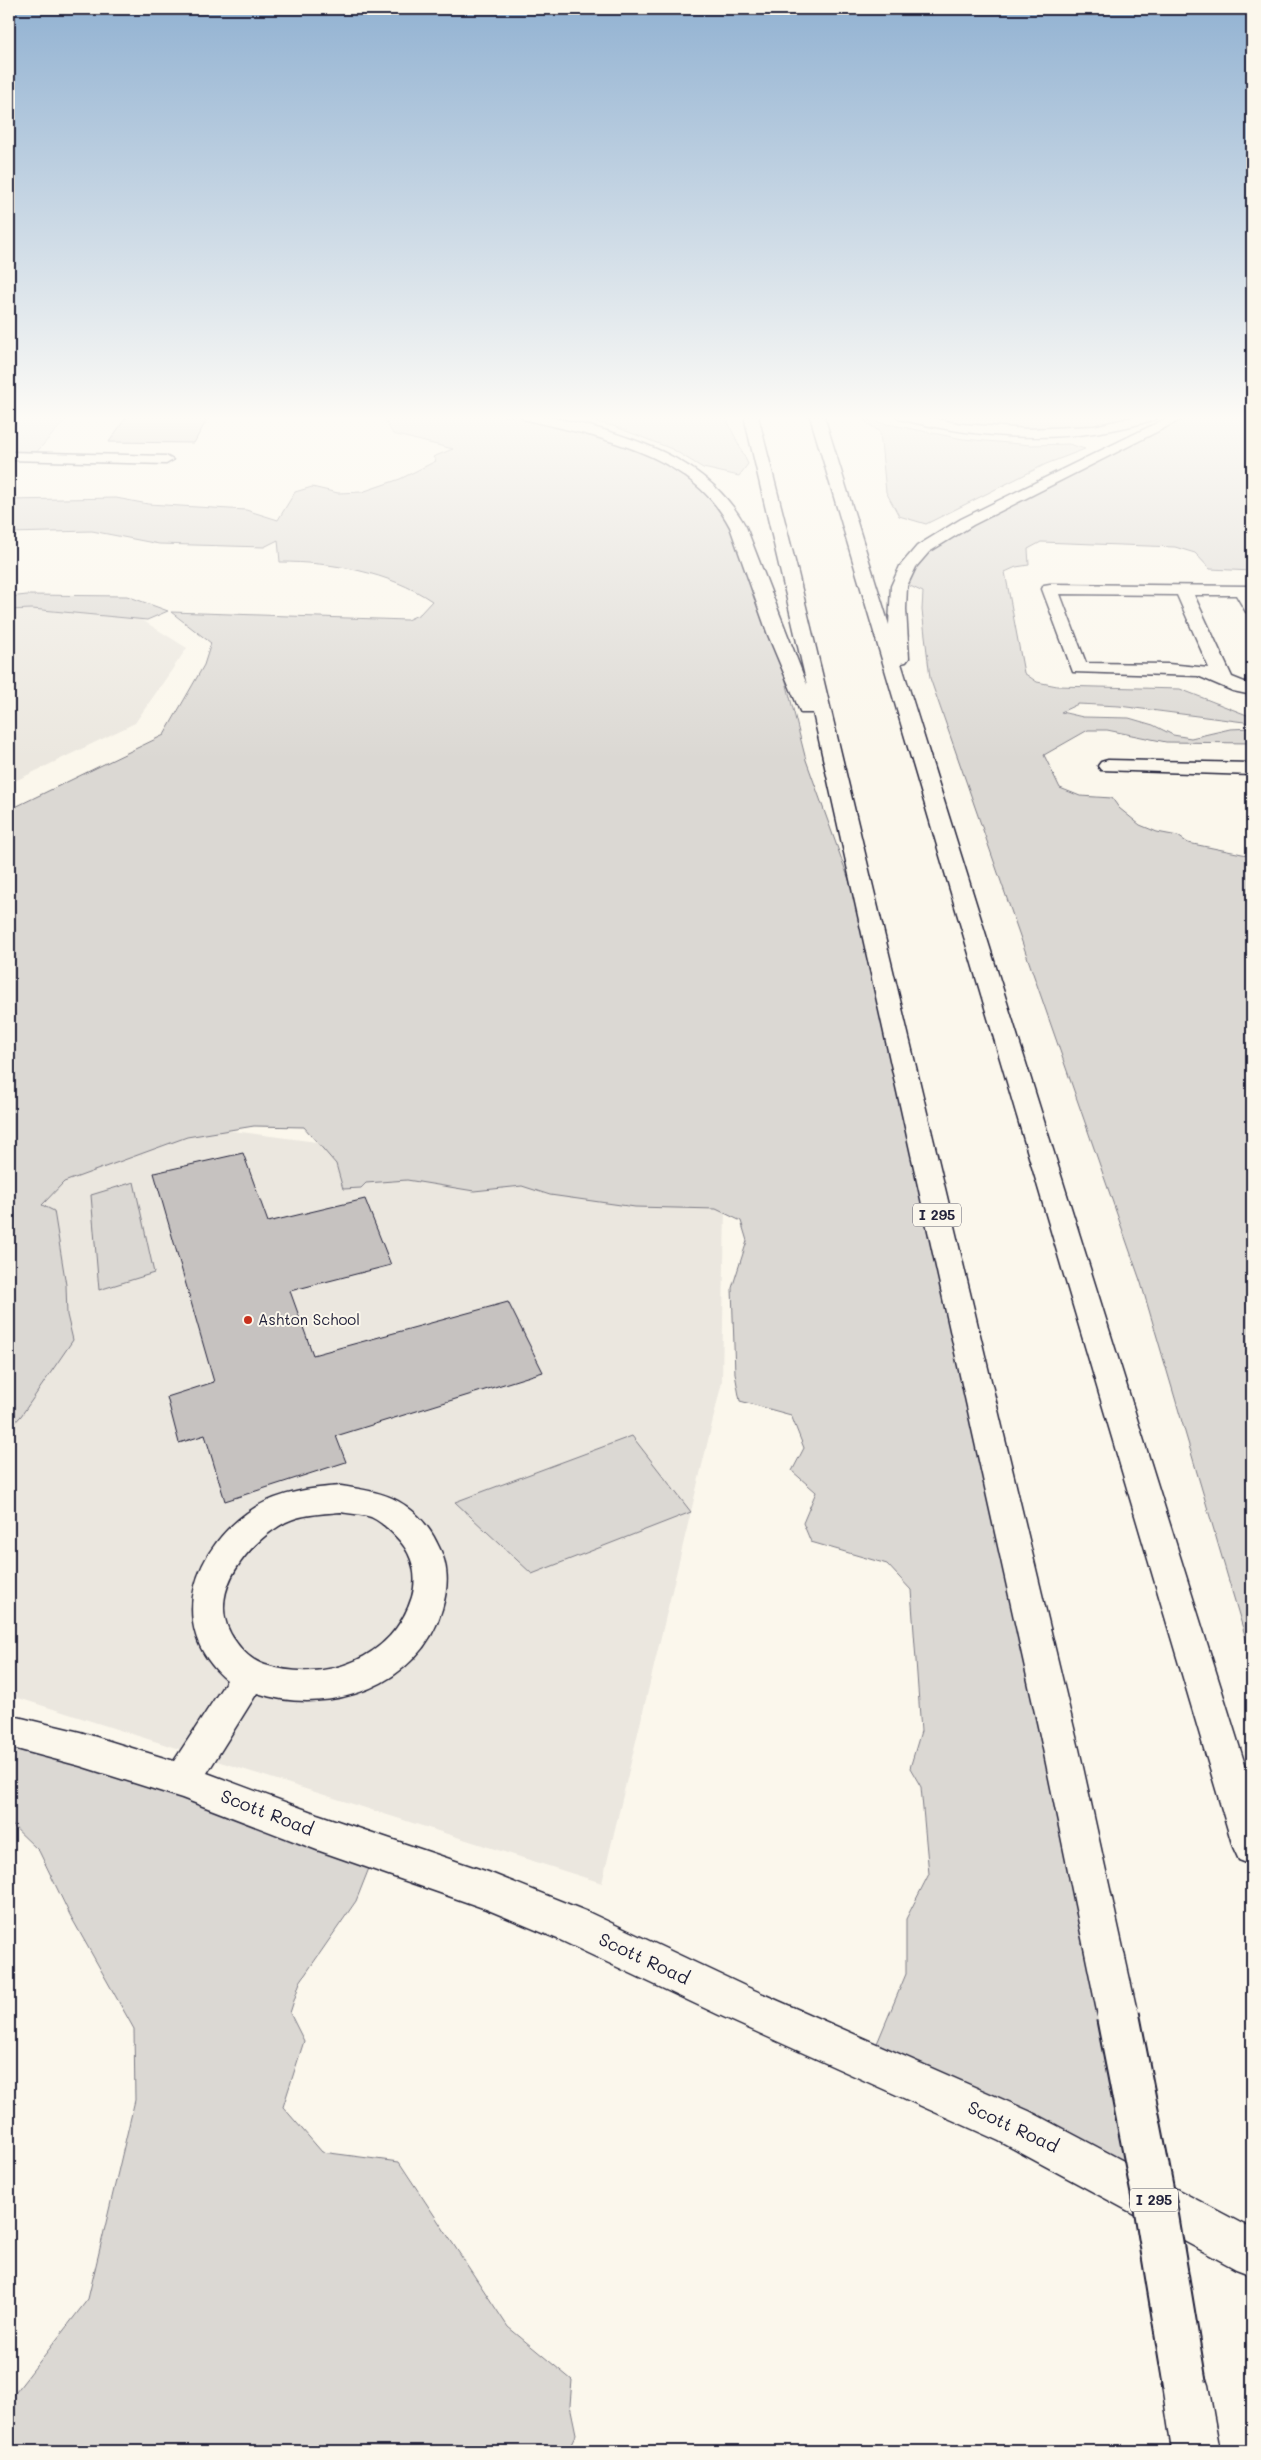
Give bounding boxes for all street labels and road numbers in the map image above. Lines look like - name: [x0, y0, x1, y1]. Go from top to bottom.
- road number: I 295: [913, 1204, 961, 1226]
- street label: Scott Road: [217, 1783, 317, 1841]
- street label: Scott Road: [595, 1927, 694, 1990]
- street label: Scott Road: [964, 2095, 1063, 2158]
- road number: I 295: [1130, 2188, 1178, 2212]

